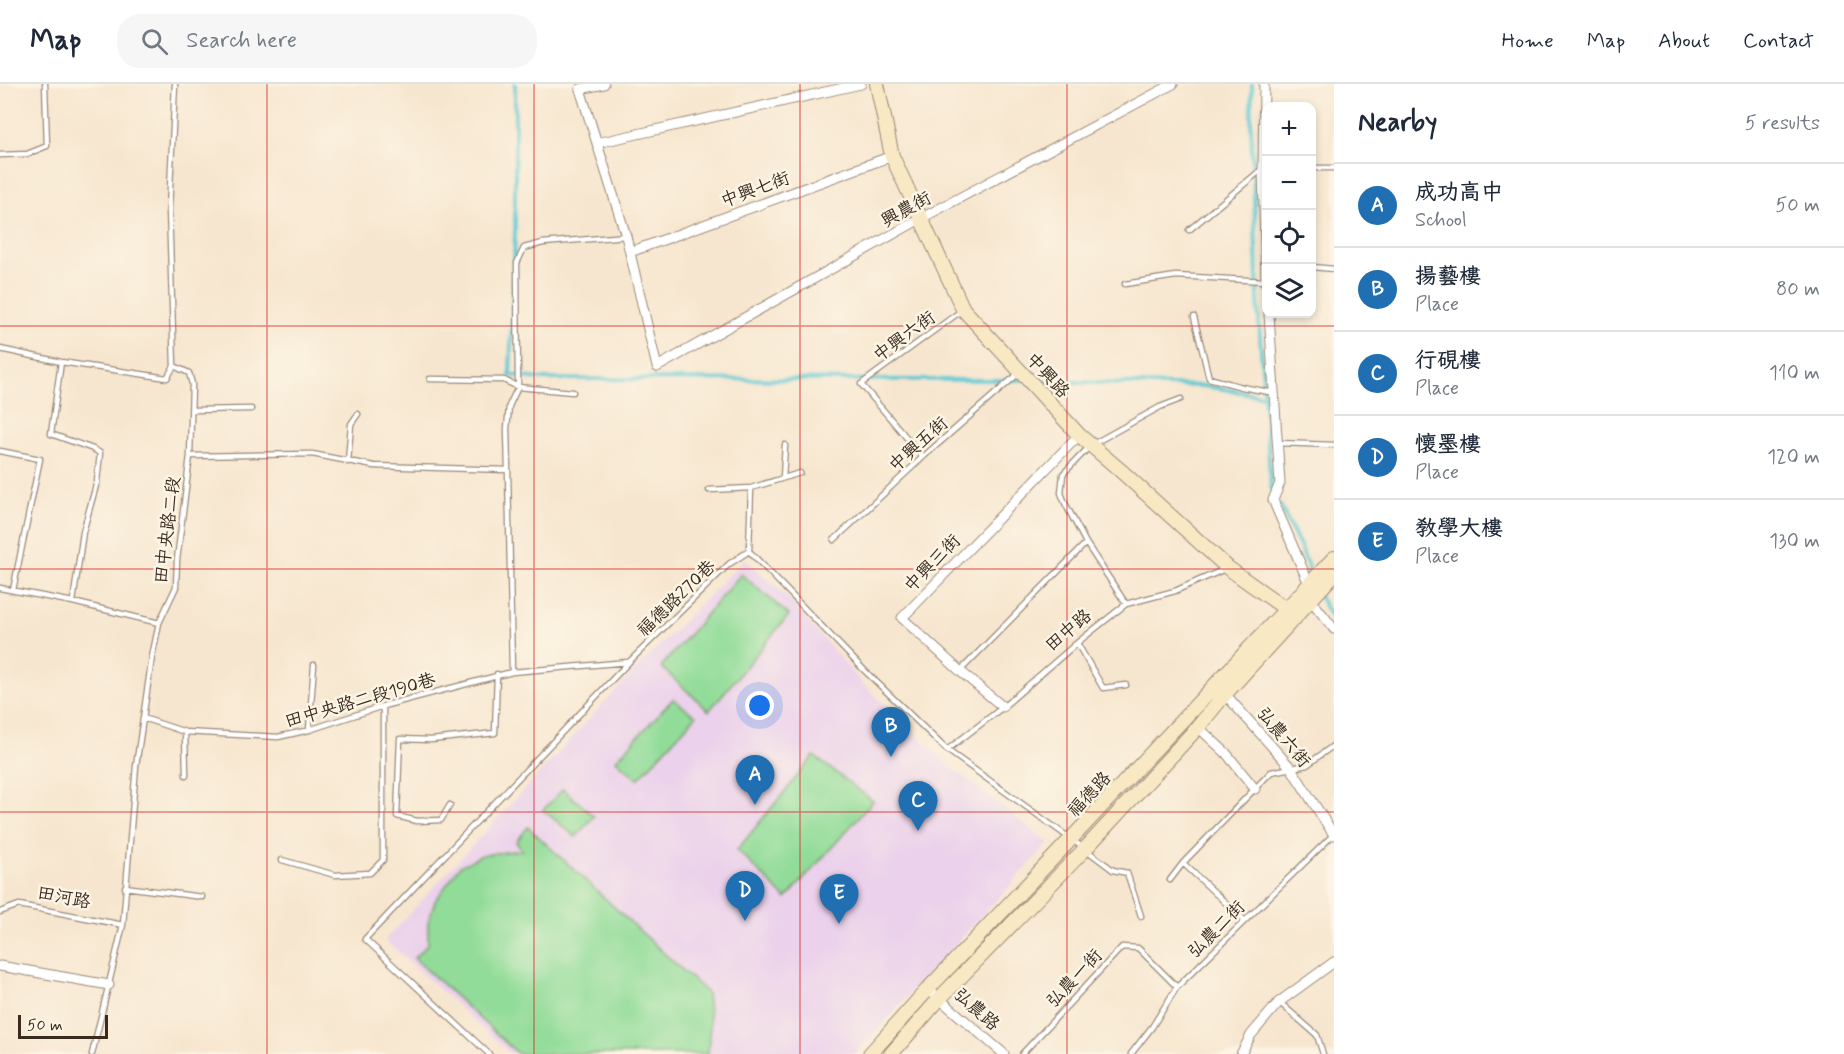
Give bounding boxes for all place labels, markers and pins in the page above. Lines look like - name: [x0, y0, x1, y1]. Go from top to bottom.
- pin: B: [872, 708, 910, 757]
- pin: A: [736, 756, 774, 805]
- pin: C: [898, 782, 938, 831]
- pin: D: [726, 872, 764, 921]
- pin: E: [820, 874, 858, 924]

